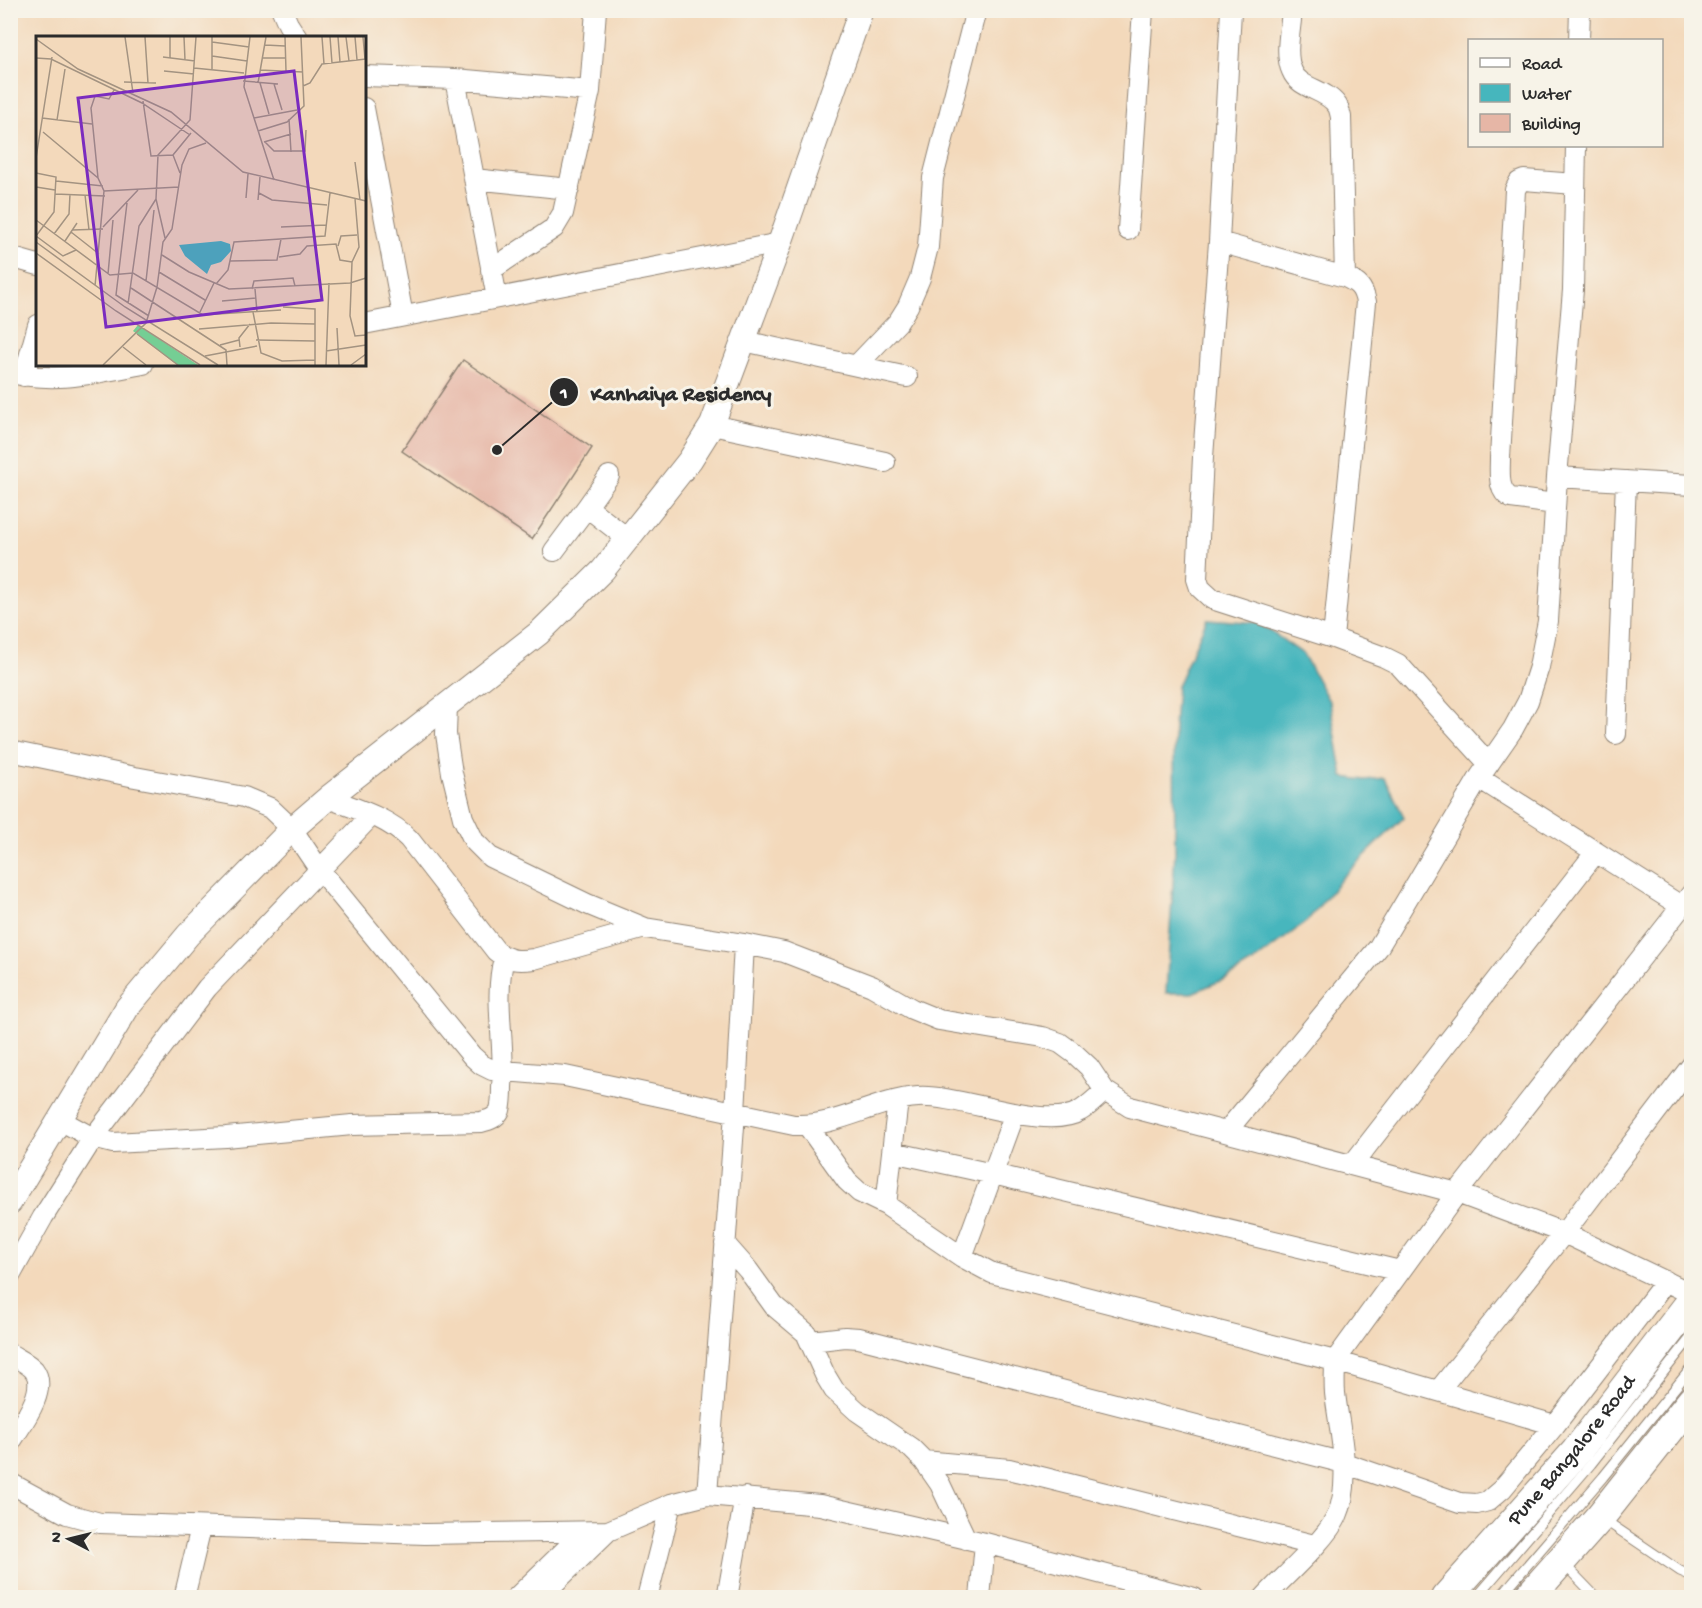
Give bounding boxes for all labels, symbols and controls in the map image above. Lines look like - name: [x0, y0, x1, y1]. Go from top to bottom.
- inset map: [36, 36, 366, 366]
- legend: [1468, 39, 1663, 147]
- text: Road: [1522, 55, 1563, 76]
- text: Water: [1522, 85, 1572, 106]
- text: Building: [1521, 115, 1581, 136]
- callout: Kanhaiya Residency: [549, 372, 783, 412]
- text: Kanhaiya Residency: [590, 383, 771, 409]
- text: 1: [559, 384, 568, 405]
- street label: Pune Bangalore Road: [1502, 1370, 1643, 1532]
- north arrow: [39, 1509, 99, 1569]
- text: N: [48, 1531, 68, 1544]

